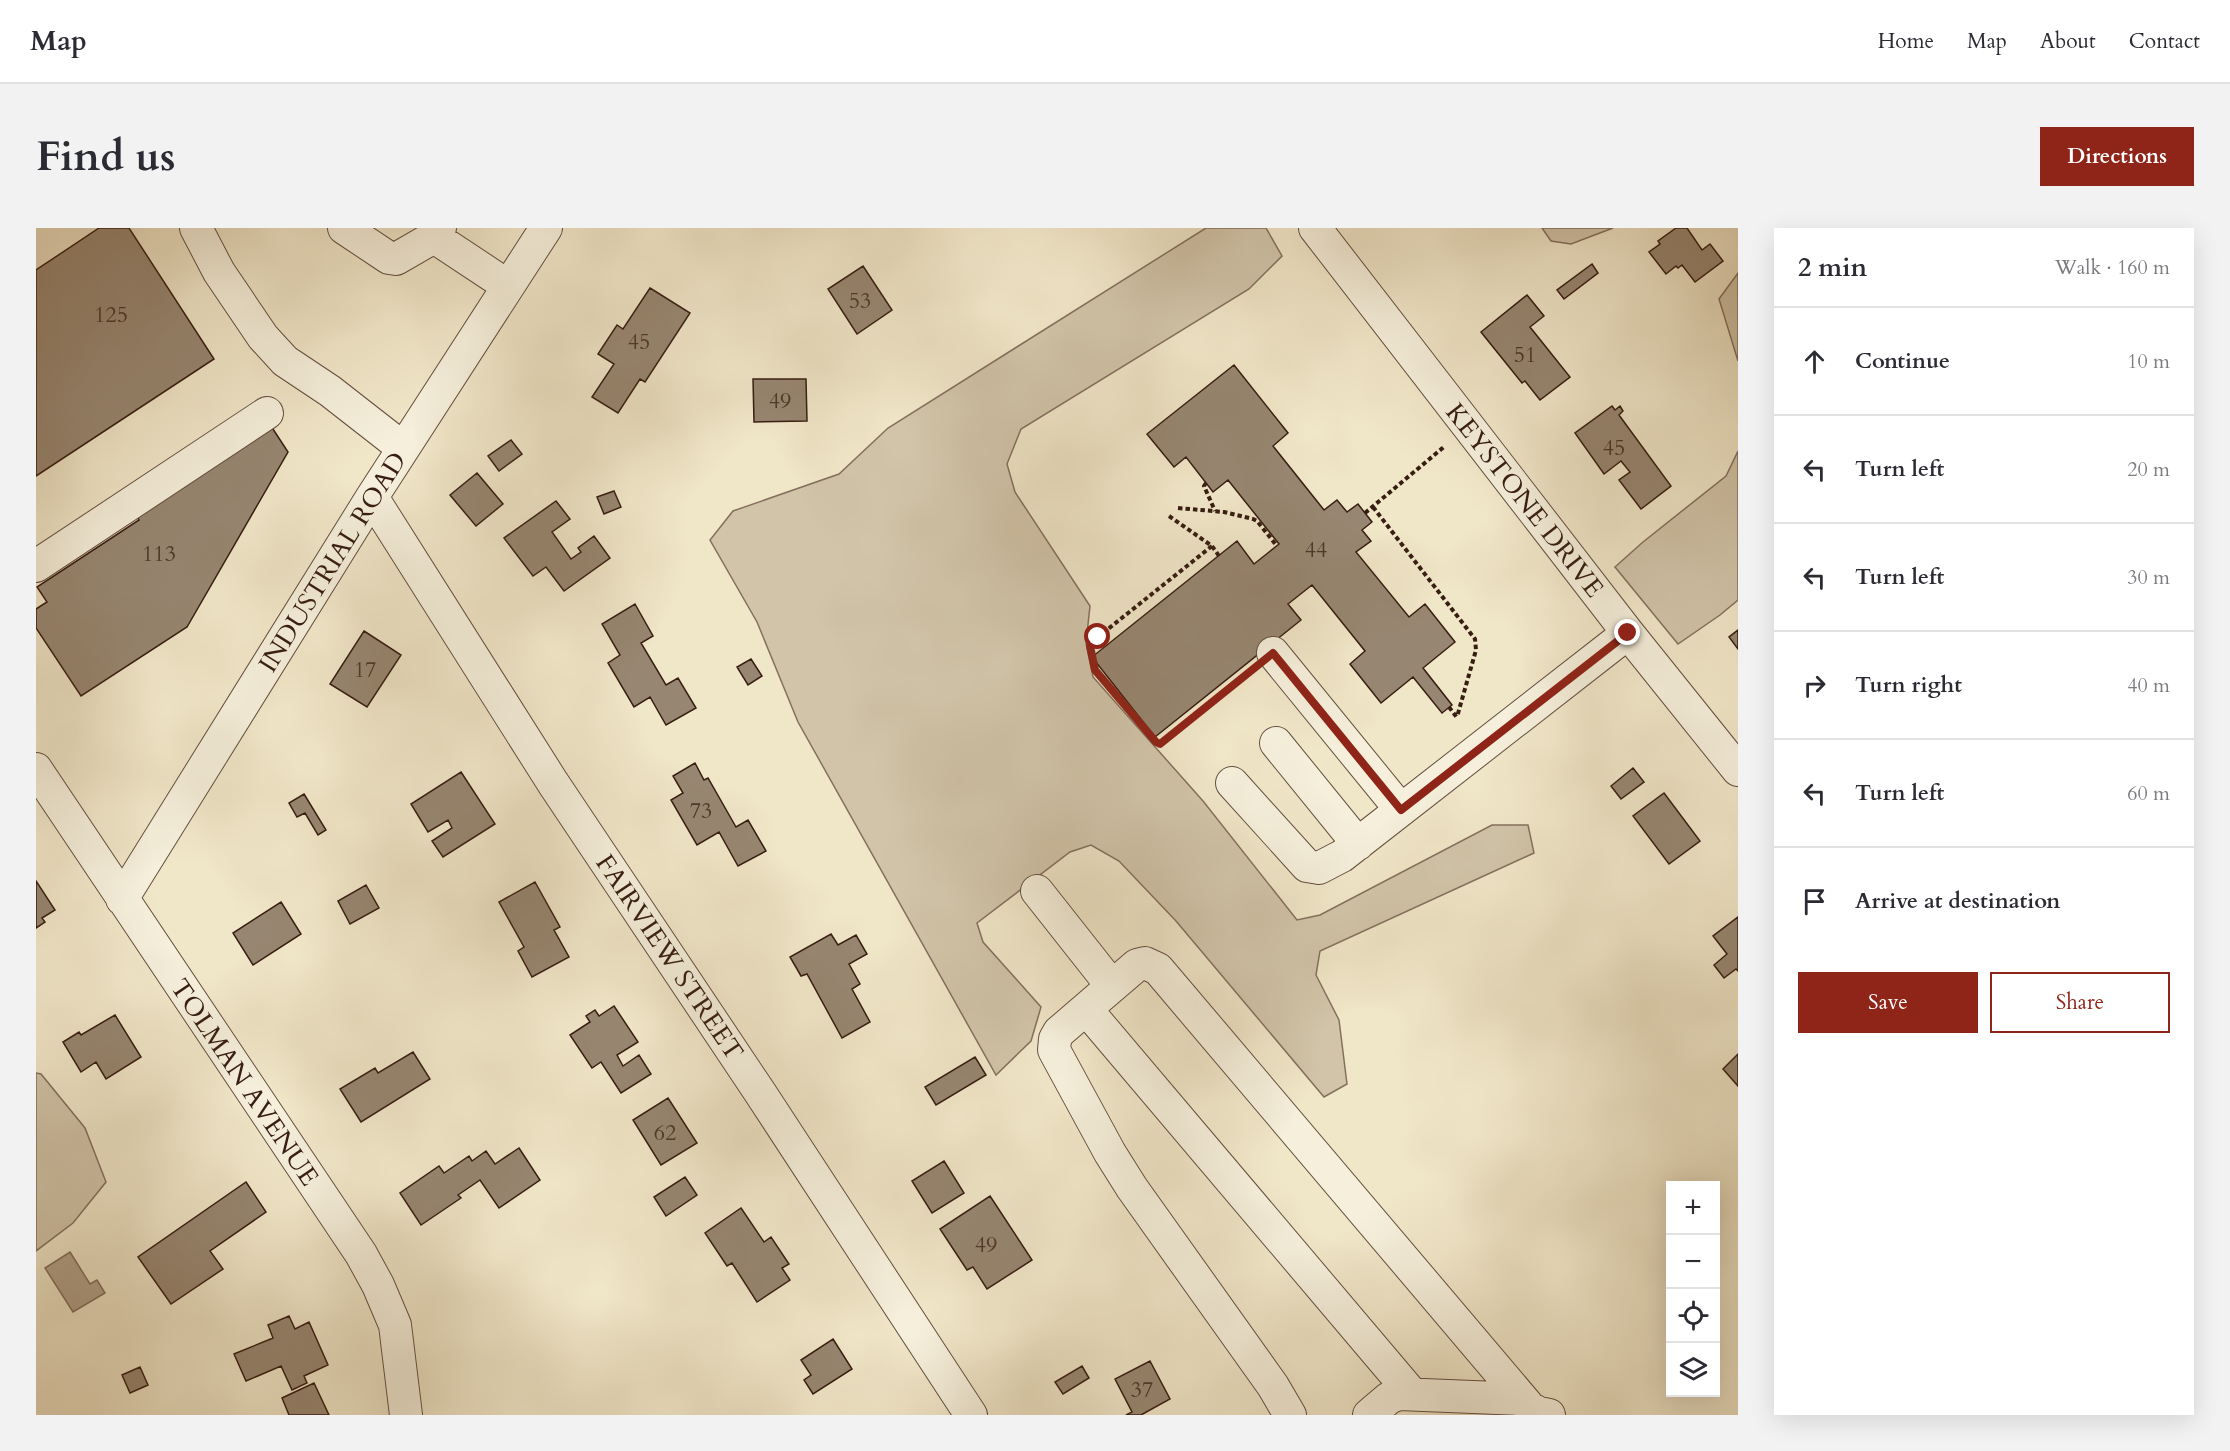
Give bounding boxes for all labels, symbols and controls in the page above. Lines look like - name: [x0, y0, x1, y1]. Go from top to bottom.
- text: Map: [30, 22, 87, 60]
- text: Home: [1878, 27, 1934, 56]
- text: Map: [1967, 27, 2007, 56]
- text: About: [2040, 27, 2096, 56]
- text: Contact: [2129, 27, 2200, 56]
- button: Directions: [2040, 127, 2194, 186]
- text: Find us: [36, 128, 176, 185]
- text: 2 min: [1798, 250, 1867, 285]
- text: Walk · 160 m: [2055, 254, 2170, 281]
- house number: 53: [849, 286, 871, 316]
- house number: 125: [94, 300, 128, 330]
- house number: 45: [628, 327, 650, 357]
- house number: 51: [1514, 340, 1536, 370]
- icon: ahead: [1798, 345, 1831, 378]
- text: Continue: [1855, 346, 1950, 376]
- text: 10 m: [2127, 348, 2170, 375]
- house number: 49: [769, 386, 791, 416]
- street label: KEYSTONE DRIVE: [1438, 396, 1612, 605]
- house number: 45: [1603, 433, 1625, 463]
- street label: INDUSTRIAL ROAD: [250, 445, 414, 679]
- icon: left: [1798, 453, 1831, 486]
- text: Turn left: [1855, 454, 1944, 484]
- text: 20 m: [2127, 456, 2170, 483]
- house number: 44: [1305, 535, 1327, 565]
- house number: 113: [142, 539, 176, 569]
- icon: left: [1798, 561, 1831, 594]
- text: Turn left: [1855, 562, 1944, 592]
- text: 30 m: [2127, 564, 2170, 591]
- route end: [1614, 619, 1640, 645]
- route start: [1084, 623, 1110, 649]
- house number: 17: [354, 655, 376, 685]
- icon: right: [1798, 669, 1831, 702]
- text: Turn right: [1855, 670, 1962, 700]
- text: 40 m: [2127, 672, 2170, 699]
- icon: left: [1798, 777, 1831, 810]
- text: Turn left: [1855, 778, 1944, 808]
- text: 60 m: [2127, 780, 2170, 807]
- house number: 73: [690, 796, 712, 826]
- street label: FAIRVIEW STREET: [588, 848, 752, 1067]
- icon: arrive: [1798, 885, 1831, 918]
- text: Arrive at destination: [1855, 886, 2060, 916]
- street label: TOLMAN AVENUE: [162, 972, 327, 1193]
- button: Save: [1798, 972, 1978, 1033]
- button: Share: [1990, 972, 2170, 1033]
- house number: 62: [654, 1118, 676, 1148]
- map controls: [1666, 1181, 1720, 1397]
- button: +: [1666, 1181, 1720, 1235]
- house number: 49: [975, 1230, 997, 1260]
- button: −: [1666, 1235, 1720, 1289]
- button: locate: [1666, 1289, 1720, 1343]
- button: layers: [1666, 1343, 1720, 1397]
- house number: 37: [1131, 1375, 1153, 1405]

